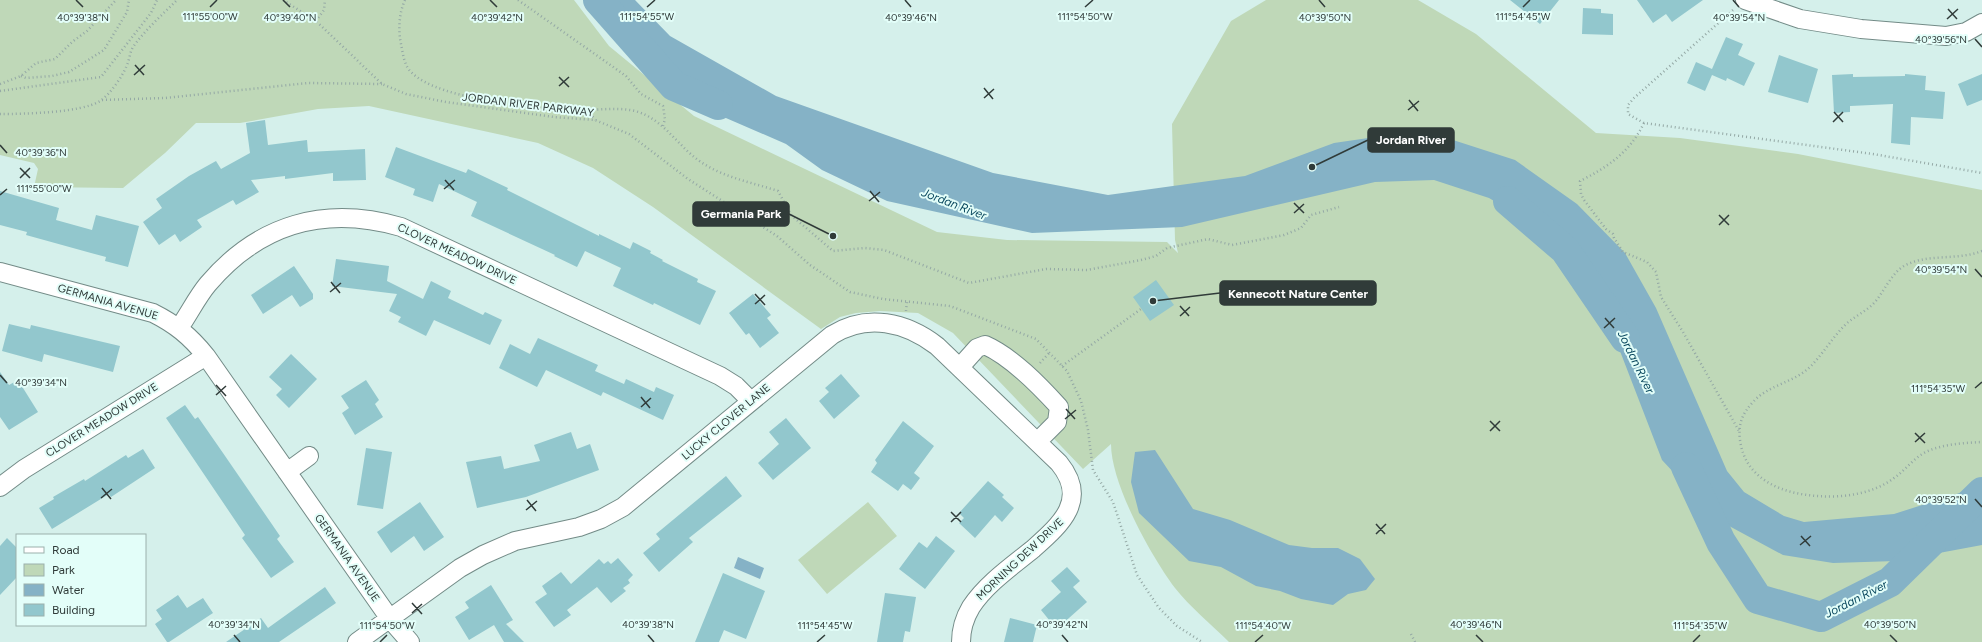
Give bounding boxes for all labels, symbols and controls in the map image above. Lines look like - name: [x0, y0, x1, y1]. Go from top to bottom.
- text: 111°55'00"W: [182, 10, 238, 23]
- text: 111°54'55"W: [620, 10, 675, 23]
- text: 111°54'50"W: [1058, 10, 1113, 23]
- text: 111°54'45"W: [1496, 10, 1551, 23]
- text: 40°39'38"N: [57, 11, 109, 24]
- text: 40°39'40"N: [264, 11, 316, 24]
- text: 40°39'42"N: [471, 11, 523, 24]
- text: 40°39'46"N: [885, 11, 937, 24]
- text: 40°39'50"N: [1299, 11, 1351, 24]
- text: 40°39'54"N: [1713, 11, 1765, 24]
- text: 40°39'56"N: [1915, 33, 1967, 46]
- street label: JORDAN RIVER PARKWAY: [461, 90, 595, 120]
- callout: Jordan River: [1368, 128, 1454, 152]
- text: Jordan River: [1376, 133, 1446, 147]
- text: 40°39'36"N: [15, 146, 67, 159]
- text: 111°55'00"W: [16, 182, 72, 195]
- water label: Jordan River: [919, 185, 989, 223]
- callout: Germania Park: [693, 202, 789, 226]
- text: Germania Park: [701, 207, 782, 221]
- street label: CLOVER MEADOW DRIVE: [395, 221, 519, 287]
- text: 40°39'54"N: [1915, 263, 1967, 276]
- street label: GERMANIA AVENUE: [56, 281, 160, 323]
- callout: Kennecott Nature Center: [1220, 281, 1376, 305]
- text: Kennecott Nature Center: [1228, 287, 1368, 301]
- water label: Jordan River: [1614, 327, 1658, 396]
- text: 40°39'34"N: [15, 376, 67, 389]
- street label: CLOVER MEADOW DRIVE: [44, 380, 160, 460]
- street label: LUCKY CLOVER LANE: [679, 381, 773, 463]
- text: 111°54'35"W: [1911, 382, 1965, 395]
- text: 40°39'52"N: [1915, 493, 1967, 506]
- street label: GERMANIA AVENUE: [312, 512, 382, 604]
- street label: MORNING DEW DRIVE: [974, 515, 1066, 603]
- legend: [16, 534, 146, 626]
- text: Road: [52, 543, 80, 557]
- text: Park: [52, 563, 75, 577]
- water label: Jordan River: [1822, 577, 1890, 621]
- text: Water: [52, 583, 84, 597]
- text: Building: [52, 603, 95, 617]
- text: 40°39'34"N: [208, 618, 260, 631]
- text: 40°39'38"N: [622, 618, 674, 631]
- text: 40°39'42"N: [1036, 618, 1088, 631]
- text: 40°39'46"N: [1450, 618, 1502, 631]
- text: 40°39'50"N: [1864, 618, 1916, 631]
- text: 111°54'50"W: [360, 619, 415, 632]
- text: 111°54'45"W: [798, 619, 853, 632]
- text: 111°54'40"W: [1235, 619, 1291, 632]
- text: 111°54'35"W: [1673, 619, 1727, 632]

